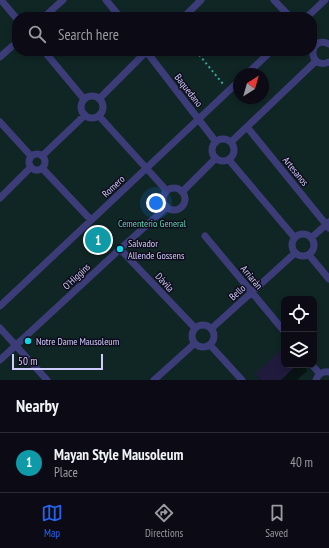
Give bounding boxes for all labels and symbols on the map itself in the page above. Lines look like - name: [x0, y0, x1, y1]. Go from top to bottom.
- north arrow: [233, 68, 269, 104]
- street label: Baquedano: [172, 71, 206, 109]
- street label: Artesanos: [280, 154, 312, 189]
- street label: Romero: [99, 173, 127, 200]
- your location: [146, 193, 166, 213]
- park label: Cementerio General: [118, 217, 187, 230]
- pin: 1: [85, 225, 111, 255]
- place label: Salvador Allende Gossens: [128, 237, 185, 262]
- marker: Salvador Allende Gossens: [115, 244, 125, 254]
- street label: O'Higgins: [60, 260, 93, 292]
- street label: Arriarán: [238, 263, 265, 292]
- street label: Dávila: [153, 270, 177, 295]
- street label: Bello: [226, 282, 248, 303]
- place label: Notre Dame Mausoleum: [36, 335, 119, 348]
- marker: Notre Dame Mausoleum: [23, 336, 33, 346]
- scale bar: [12, 352, 103, 371]

